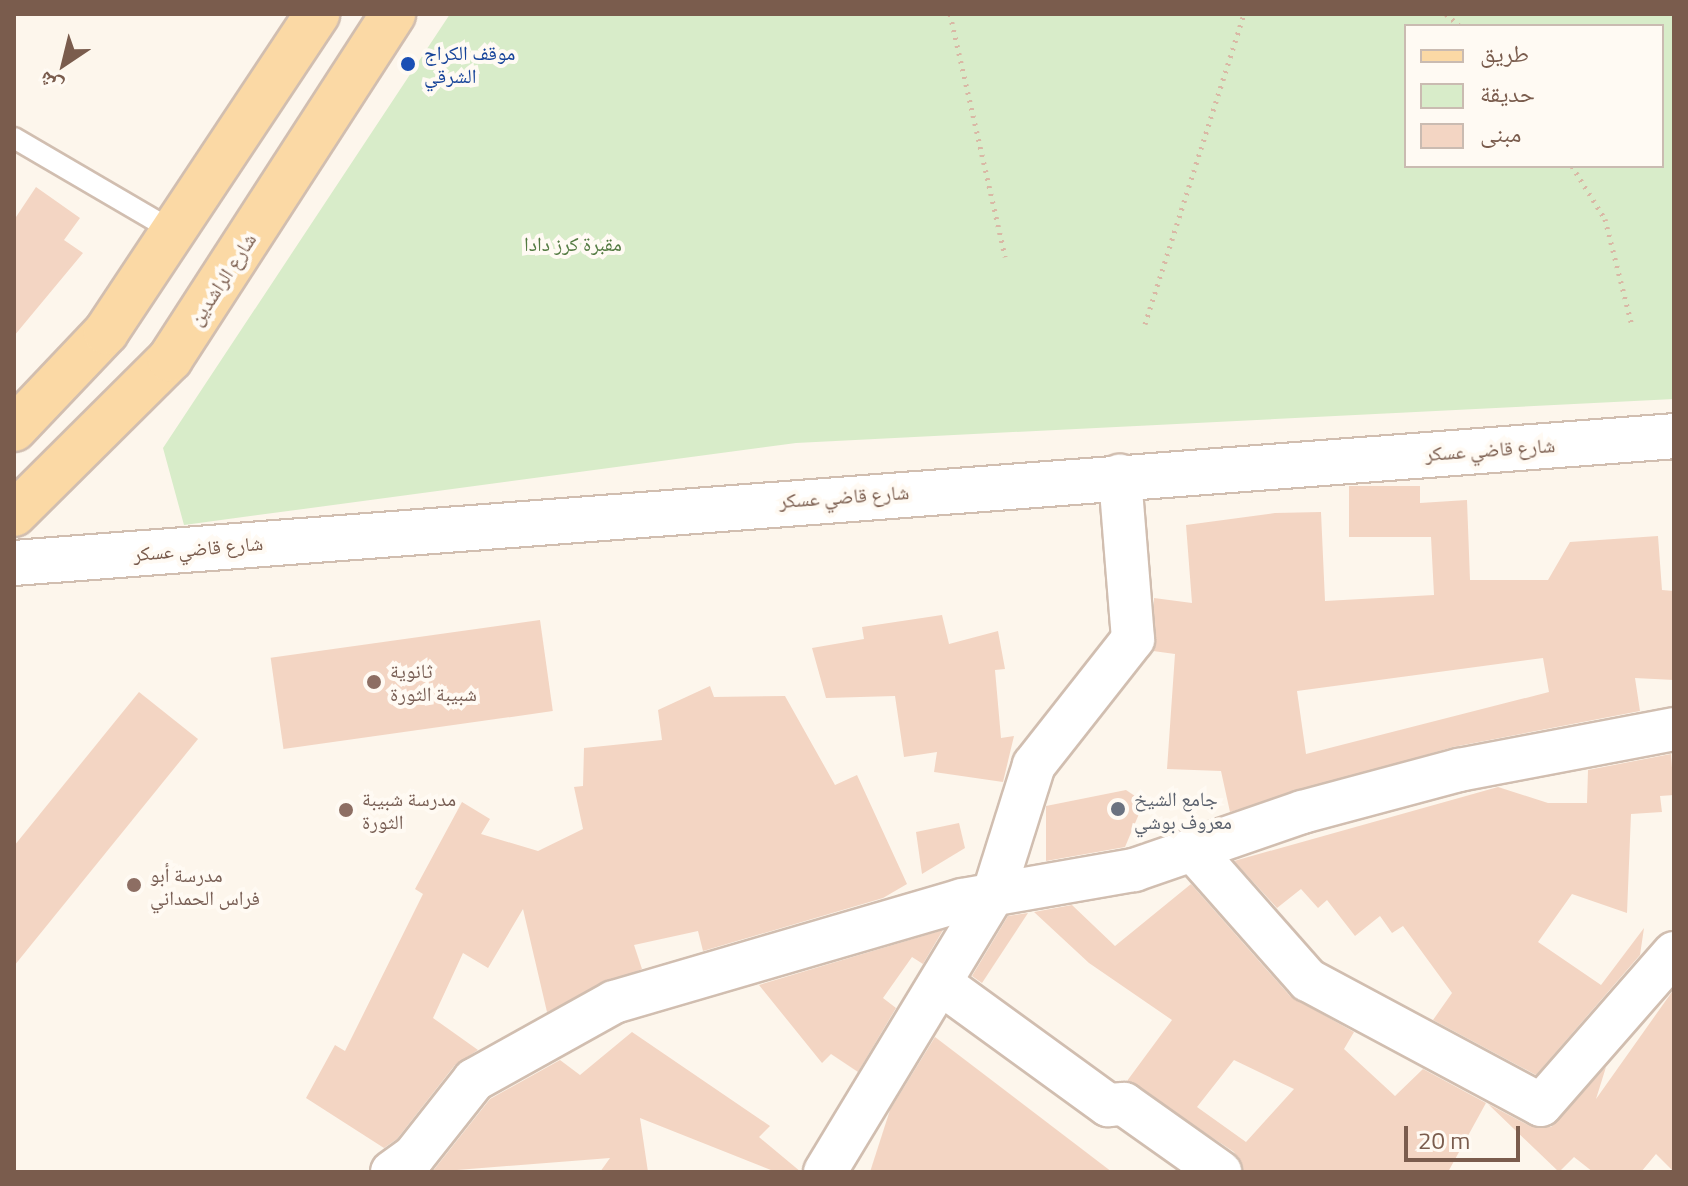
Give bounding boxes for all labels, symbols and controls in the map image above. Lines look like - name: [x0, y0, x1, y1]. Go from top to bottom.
- north arrow: [24, 24, 104, 104]
- legend: [1404, 24, 1664, 168]
- text: طريق: [1480, 35, 1529, 71]
- place label: موقف الكراج الشرقي: [424, 40, 515, 87]
- marker: موقف الكراج الشرقي: [399, 55, 417, 73]
- text: ش: [31, 63, 70, 104]
- text: حديقة: [1480, 75, 1535, 111]
- text: مبنى: [1480, 115, 1521, 151]
- street label: شارع الراشدين: [183, 228, 261, 330]
- park label: مقبرة كرز دادا: [524, 231, 622, 255]
- street label: شارع قاضي عسكر: [1424, 432, 1556, 466]
- street label: شارع قاضي عسكر: [778, 479, 910, 513]
- street label: شارع قاضي عسكر: [132, 530, 264, 566]
- place label: ثانوية شبيبة الثورة: [390, 658, 477, 705]
- marker: ثانوية شبيبة الثورة: [365, 673, 383, 691]
- place label: مدرسة شبيبة الثورة: [362, 786, 456, 833]
- place label: جامع الشيخ معروف بوشي: [1134, 786, 1232, 833]
- marker: جامع الشيخ معروف بوشي: [1109, 800, 1127, 818]
- marker: مدرسة شبيبة الثورة: [337, 801, 355, 819]
- place label: مدرسة أبو فراس الحمداني: [150, 862, 260, 909]
- marker: مدرسة أبو فراس الحمداني: [125, 876, 143, 894]
- scale bar: [1408, 1110, 1524, 1160]
- text: 20 m: [1418, 1122, 1470, 1158]

